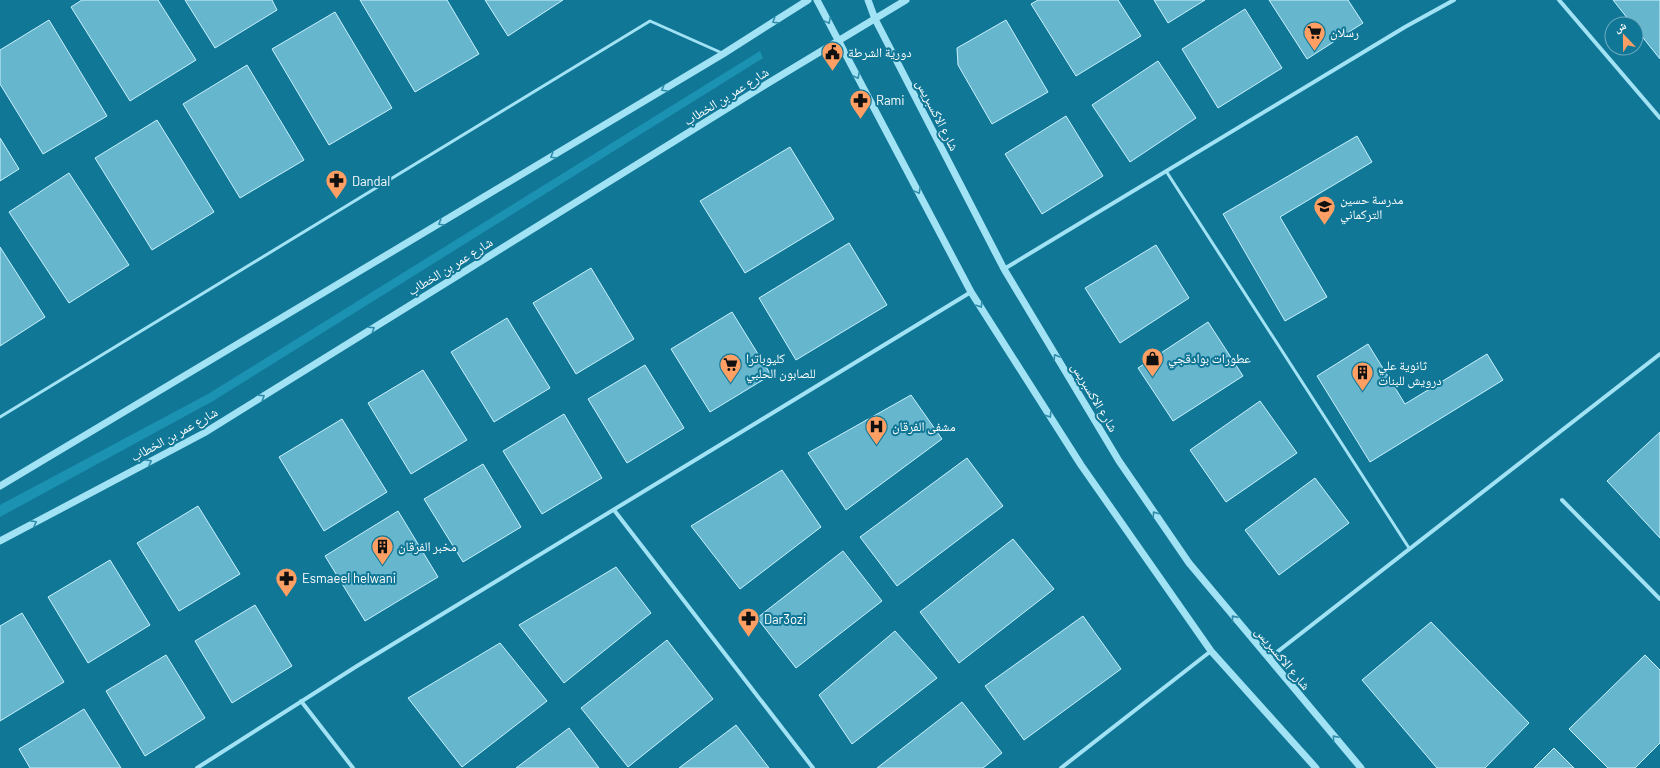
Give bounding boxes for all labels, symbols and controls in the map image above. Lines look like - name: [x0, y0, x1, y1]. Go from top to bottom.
- one-way arrow: [772, 16, 779, 24]
- north arrow: [1604, 16, 1644, 56]
- one-way arrow: [823, 17, 830, 24]
- text: ش: [1612, 18, 1629, 36]
- supermarket icon: رسلان: [1302, 19, 1328, 52]
- place label: رسلان: [1330, 24, 1359, 41]
- public building icon: دورية الشرطة: [820, 39, 846, 72]
- place label: دورية الشرطة: [848, 44, 912, 61]
- street label: شارع عمر بن الخطاب: [681, 64, 772, 130]
- one-way arrow: [852, 72, 860, 79]
- street label: شارع الاكسبريس: [911, 77, 963, 154]
- one-way arrow: [661, 85, 668, 92]
- pharmacy icon: Rami: [848, 87, 874, 120]
- place label: Rami: [876, 92, 905, 108]
- one-way arrow: [550, 151, 557, 158]
- pharmacy icon: Dandal: [324, 168, 350, 201]
- place label: Dandal: [352, 173, 390, 189]
- one-way arrow: [913, 187, 920, 194]
- place label: مدرسة حسين التركماني: [1340, 191, 1403, 225]
- school or university icon: مدرسة حسين التركماني: [1312, 193, 1338, 226]
- one-way arrow: [438, 218, 445, 225]
- street label: شارع عمر بن الخطاب: [405, 234, 496, 300]
- one-way arrow: [975, 301, 982, 308]
- one-way arrow: [368, 326, 375, 333]
- shop icon: عطورات بوادقجي: [1139, 345, 1165, 378]
- place label: كليوباترا للصابون الحلبي: [746, 350, 816, 384]
- place label: عطورات بوادقجي: [1168, 350, 1251, 369]
- supermarket icon: كليوباترا للصابون الحلبي: [718, 352, 744, 385]
- one-way arrow: [1054, 354, 1061, 361]
- place label: ثانوية علي درويش للبنات: [1378, 357, 1442, 389]
- street label: شارع الاكسبريس: [1066, 359, 1122, 436]
- building icon: ثانوية علي درويش للبنات: [1349, 359, 1375, 392]
- one-way arrow: [258, 394, 265, 402]
- street label: شارع عمر بن الخطاب: [128, 404, 221, 466]
- one-way arrow: [1044, 411, 1052, 418]
- hospital icon: مشفى الفرقان: [863, 413, 889, 446]
- place label: مشفى الفرقان: [892, 418, 956, 435]
- one-way arrow: [145, 459, 152, 467]
- one-way arrow: [1152, 511, 1160, 518]
- one-way arrow: [30, 520, 38, 528]
- building icon: مخبر الفرقان: [369, 533, 395, 566]
- place label: مخبر الفرقان: [398, 538, 457, 555]
- pharmacy icon: Esmaeel helwani: [273, 565, 299, 598]
- place label: Esmaeel helwani: [302, 570, 396, 586]
- pharmacy icon: Dar3ozi: [735, 606, 761, 639]
- place label: Dar3ozi: [764, 611, 806, 627]
- one-way arrow: [1231, 615, 1238, 622]
- street label: شارع الاكسبريس: [1250, 623, 1314, 694]
- one-way arrow: [1333, 736, 1340, 743]

